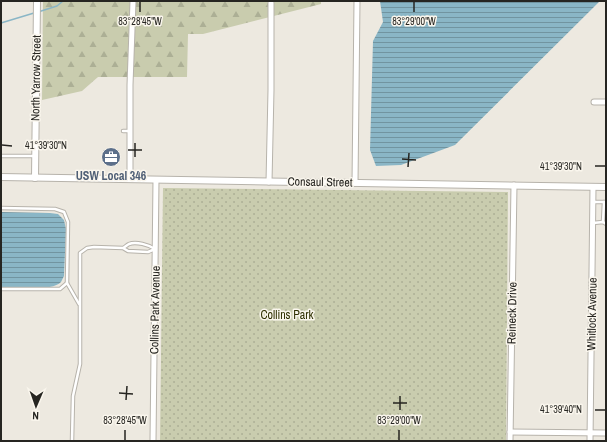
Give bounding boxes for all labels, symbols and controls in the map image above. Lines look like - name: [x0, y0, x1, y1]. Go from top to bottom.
- text: 83°28'45"W: [118, 15, 162, 28]
- text: 83°29'00"W: [392, 15, 436, 28]
- street label: North Yarrow Street: [27, 35, 45, 121]
- text: 41°39'30"N: [25, 139, 67, 152]
- office icon: USW Local 346: [100, 146, 122, 168]
- text: 41°39'30"N: [540, 160, 582, 173]
- place label: USW Local 346: [76, 168, 147, 184]
- street label: Consaul Street: [287, 173, 353, 191]
- street label: Collins Park Avenue: [146, 266, 164, 354]
- street label: Whitlock Avenue: [583, 277, 601, 351]
- street label: Reineck Drive: [503, 282, 521, 344]
- park label: Collins Park: [260, 307, 314, 323]
- north arrow: [16, 386, 56, 426]
- text: 41°39'40"N: [540, 403, 582, 416]
- text: N: [32, 409, 39, 423]
- text: 83°28'45"W: [103, 414, 147, 427]
- text: 83°29'00"W: [377, 414, 421, 427]

